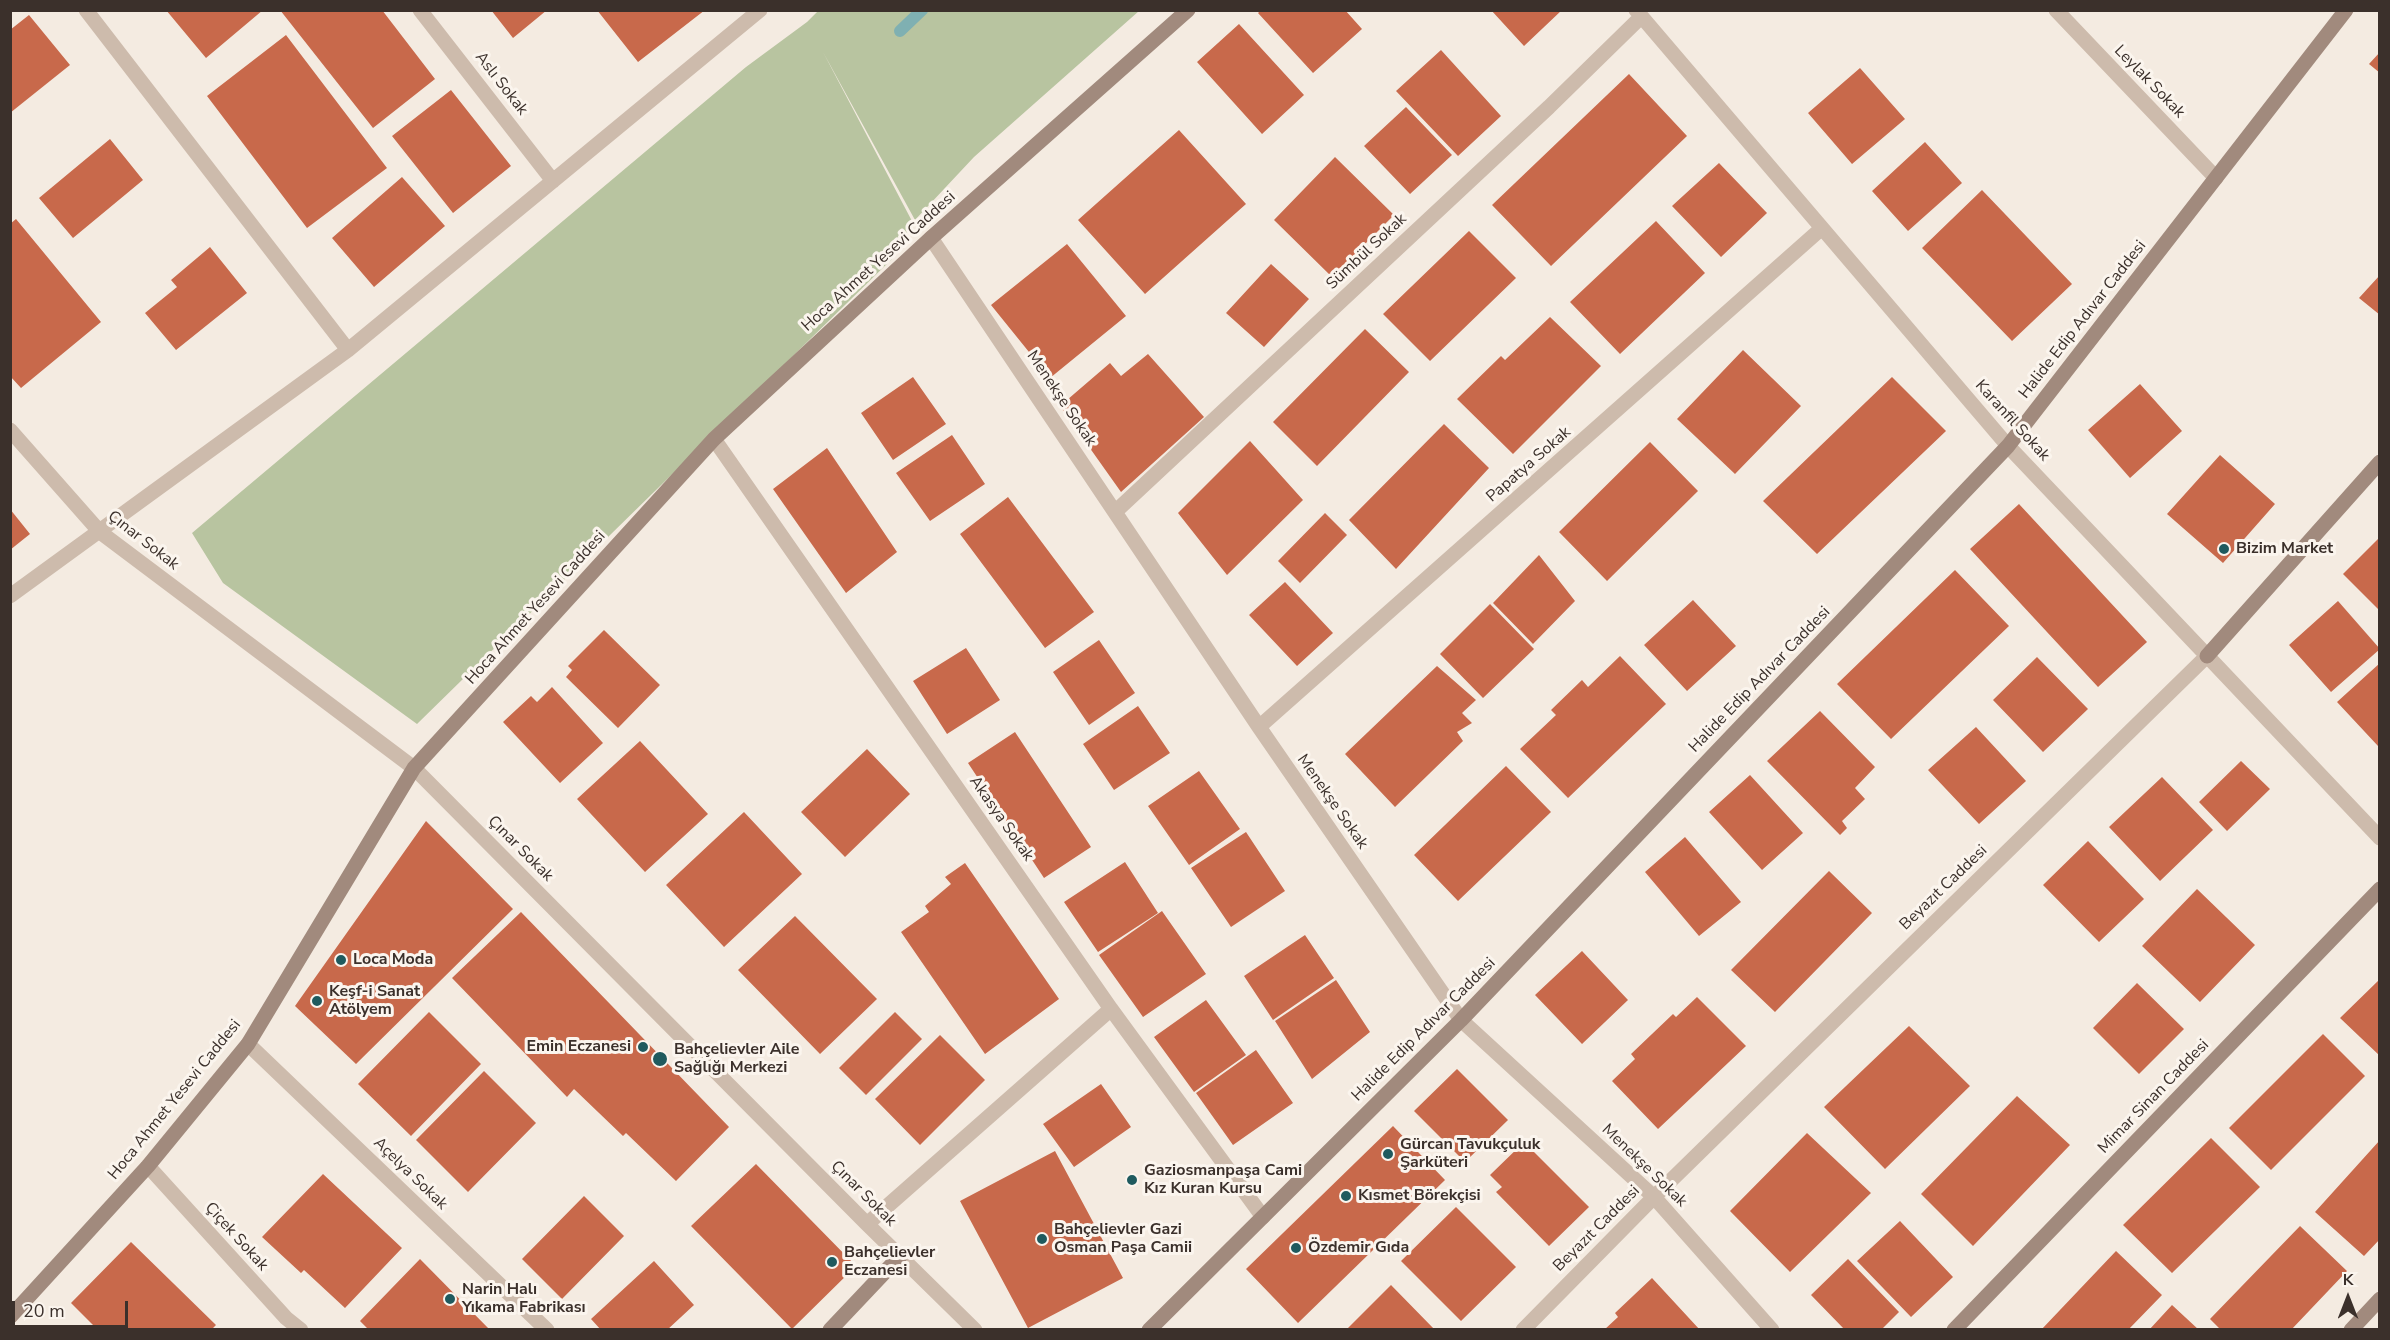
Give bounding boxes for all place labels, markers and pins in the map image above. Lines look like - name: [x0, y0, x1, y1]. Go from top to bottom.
- place label: Bizim Market: [2236, 539, 2333, 559]
- marker: Bizim Market: [2217, 542, 2231, 556]
- place label: Loca Moda: [353, 950, 433, 970]
- marker: Loca Moda: [334, 953, 348, 967]
- place label: Keşf-i Sanat Atölyem: [329, 982, 420, 1020]
- marker: Keşf-i Sanat Atölyem: [310, 994, 324, 1008]
- place label: Emin Eczanesi: [526, 1037, 631, 1057]
- marker: Emin Eczanesi: [636, 1040, 650, 1054]
- place label: Bahçelievler Aile Sağlığı Merkezi: [674, 1040, 799, 1078]
- marker: Bahçelievler Aile Sağlığı Merkezi: [651, 1050, 669, 1068]
- place label: Gürcan Tavukçuluk Şarküteri: [1400, 1135, 1540, 1173]
- marker: Gürcan Tavukçuluk Şarküteri: [1381, 1147, 1395, 1161]
- place label: Gaziosmanpaşa Cami Kız Kuran Kursu: [1144, 1161, 1302, 1199]
- marker: Gaziosmanpaşa Cami Kız Kuran Kursu: [1125, 1173, 1139, 1187]
- place label: Kısmet Börekçisi: [1358, 1186, 1481, 1206]
- marker: Kısmet Börekçisi: [1339, 1189, 1353, 1203]
- place label: Bahçelievler Gazi Osman Paşa Camii: [1054, 1220, 1192, 1258]
- marker: Bahçelievler Gazi Osman Paşa Camii: [1035, 1232, 1049, 1246]
- place label: Özdemir Gıda: [1308, 1238, 1409, 1258]
- marker: Özdemir Gıda: [1289, 1241, 1303, 1255]
- place label: Bahçelievler Eczanesi: [844, 1243, 935, 1281]
- marker: Bahçelievler Eczanesi: [825, 1255, 839, 1269]
- place label: Narin Halı Yıkama Fabrikası: [462, 1280, 586, 1318]
- marker: Narin Halı Yıkama Fabrikası: [443, 1292, 457, 1306]

